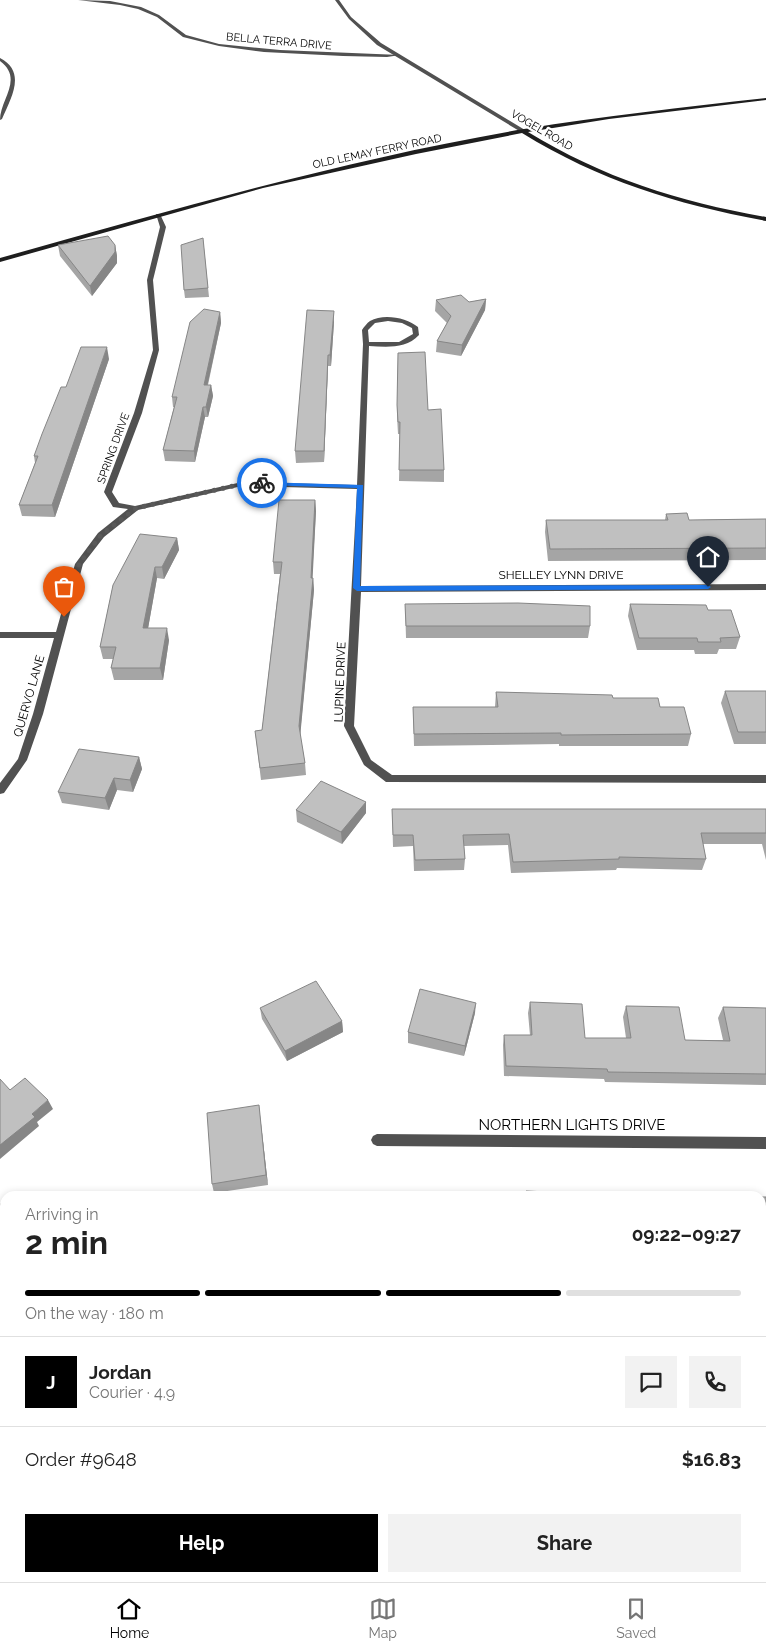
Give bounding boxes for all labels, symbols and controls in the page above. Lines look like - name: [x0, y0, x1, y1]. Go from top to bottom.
- street label: BELLA TERRA DRIVE: [226, 30, 333, 53]
- street label: VOGEL ROAD: [508, 107, 575, 153]
- street label: OLD LEMAY FERRY ROAD: [311, 131, 443, 172]
- street label: SPRING DRIVE: [95, 411, 132, 485]
- courier: [237, 458, 287, 508]
- icon: bike: [248, 469, 276, 497]
- pin: [687, 536, 729, 587]
- icon: home: [694, 543, 722, 571]
- pin: [43, 566, 85, 617]
- street label: SHELLEY LYNN DRIVE: [498, 568, 624, 582]
- icon: bag: [50, 573, 78, 601]
- street label: LUPINE DRIVE: [332, 641, 348, 723]
- street label: QUERVO LANE: [11, 653, 47, 739]
- street label: NORTHERN LIGHTS DRIVE: [479, 1116, 666, 1134]
- text: Arriving in: [25, 1205, 99, 1224]
- text: 09:22–09:27: [632, 1223, 741, 1245]
- text: 2 min: [25, 1224, 108, 1261]
- text: On the way · 180 m: [25, 1304, 164, 1323]
- button: chat: [625, 1356, 677, 1408]
- button: phone: [689, 1356, 741, 1408]
- text: Jordan: [89, 1361, 152, 1383]
- text: J: [46, 1371, 56, 1393]
- text: Courier · 4.9: [89, 1383, 175, 1402]
- text: Order #9648: [25, 1448, 137, 1470]
- text: $16.83: [682, 1448, 741, 1470]
- button: Help: [25, 1514, 378, 1572]
- button: Share: [388, 1514, 741, 1572]
- tab: Home: [110, 1595, 149, 1641]
- tab: Map: [369, 1595, 397, 1641]
- tab: Saved: [616, 1595, 656, 1641]

